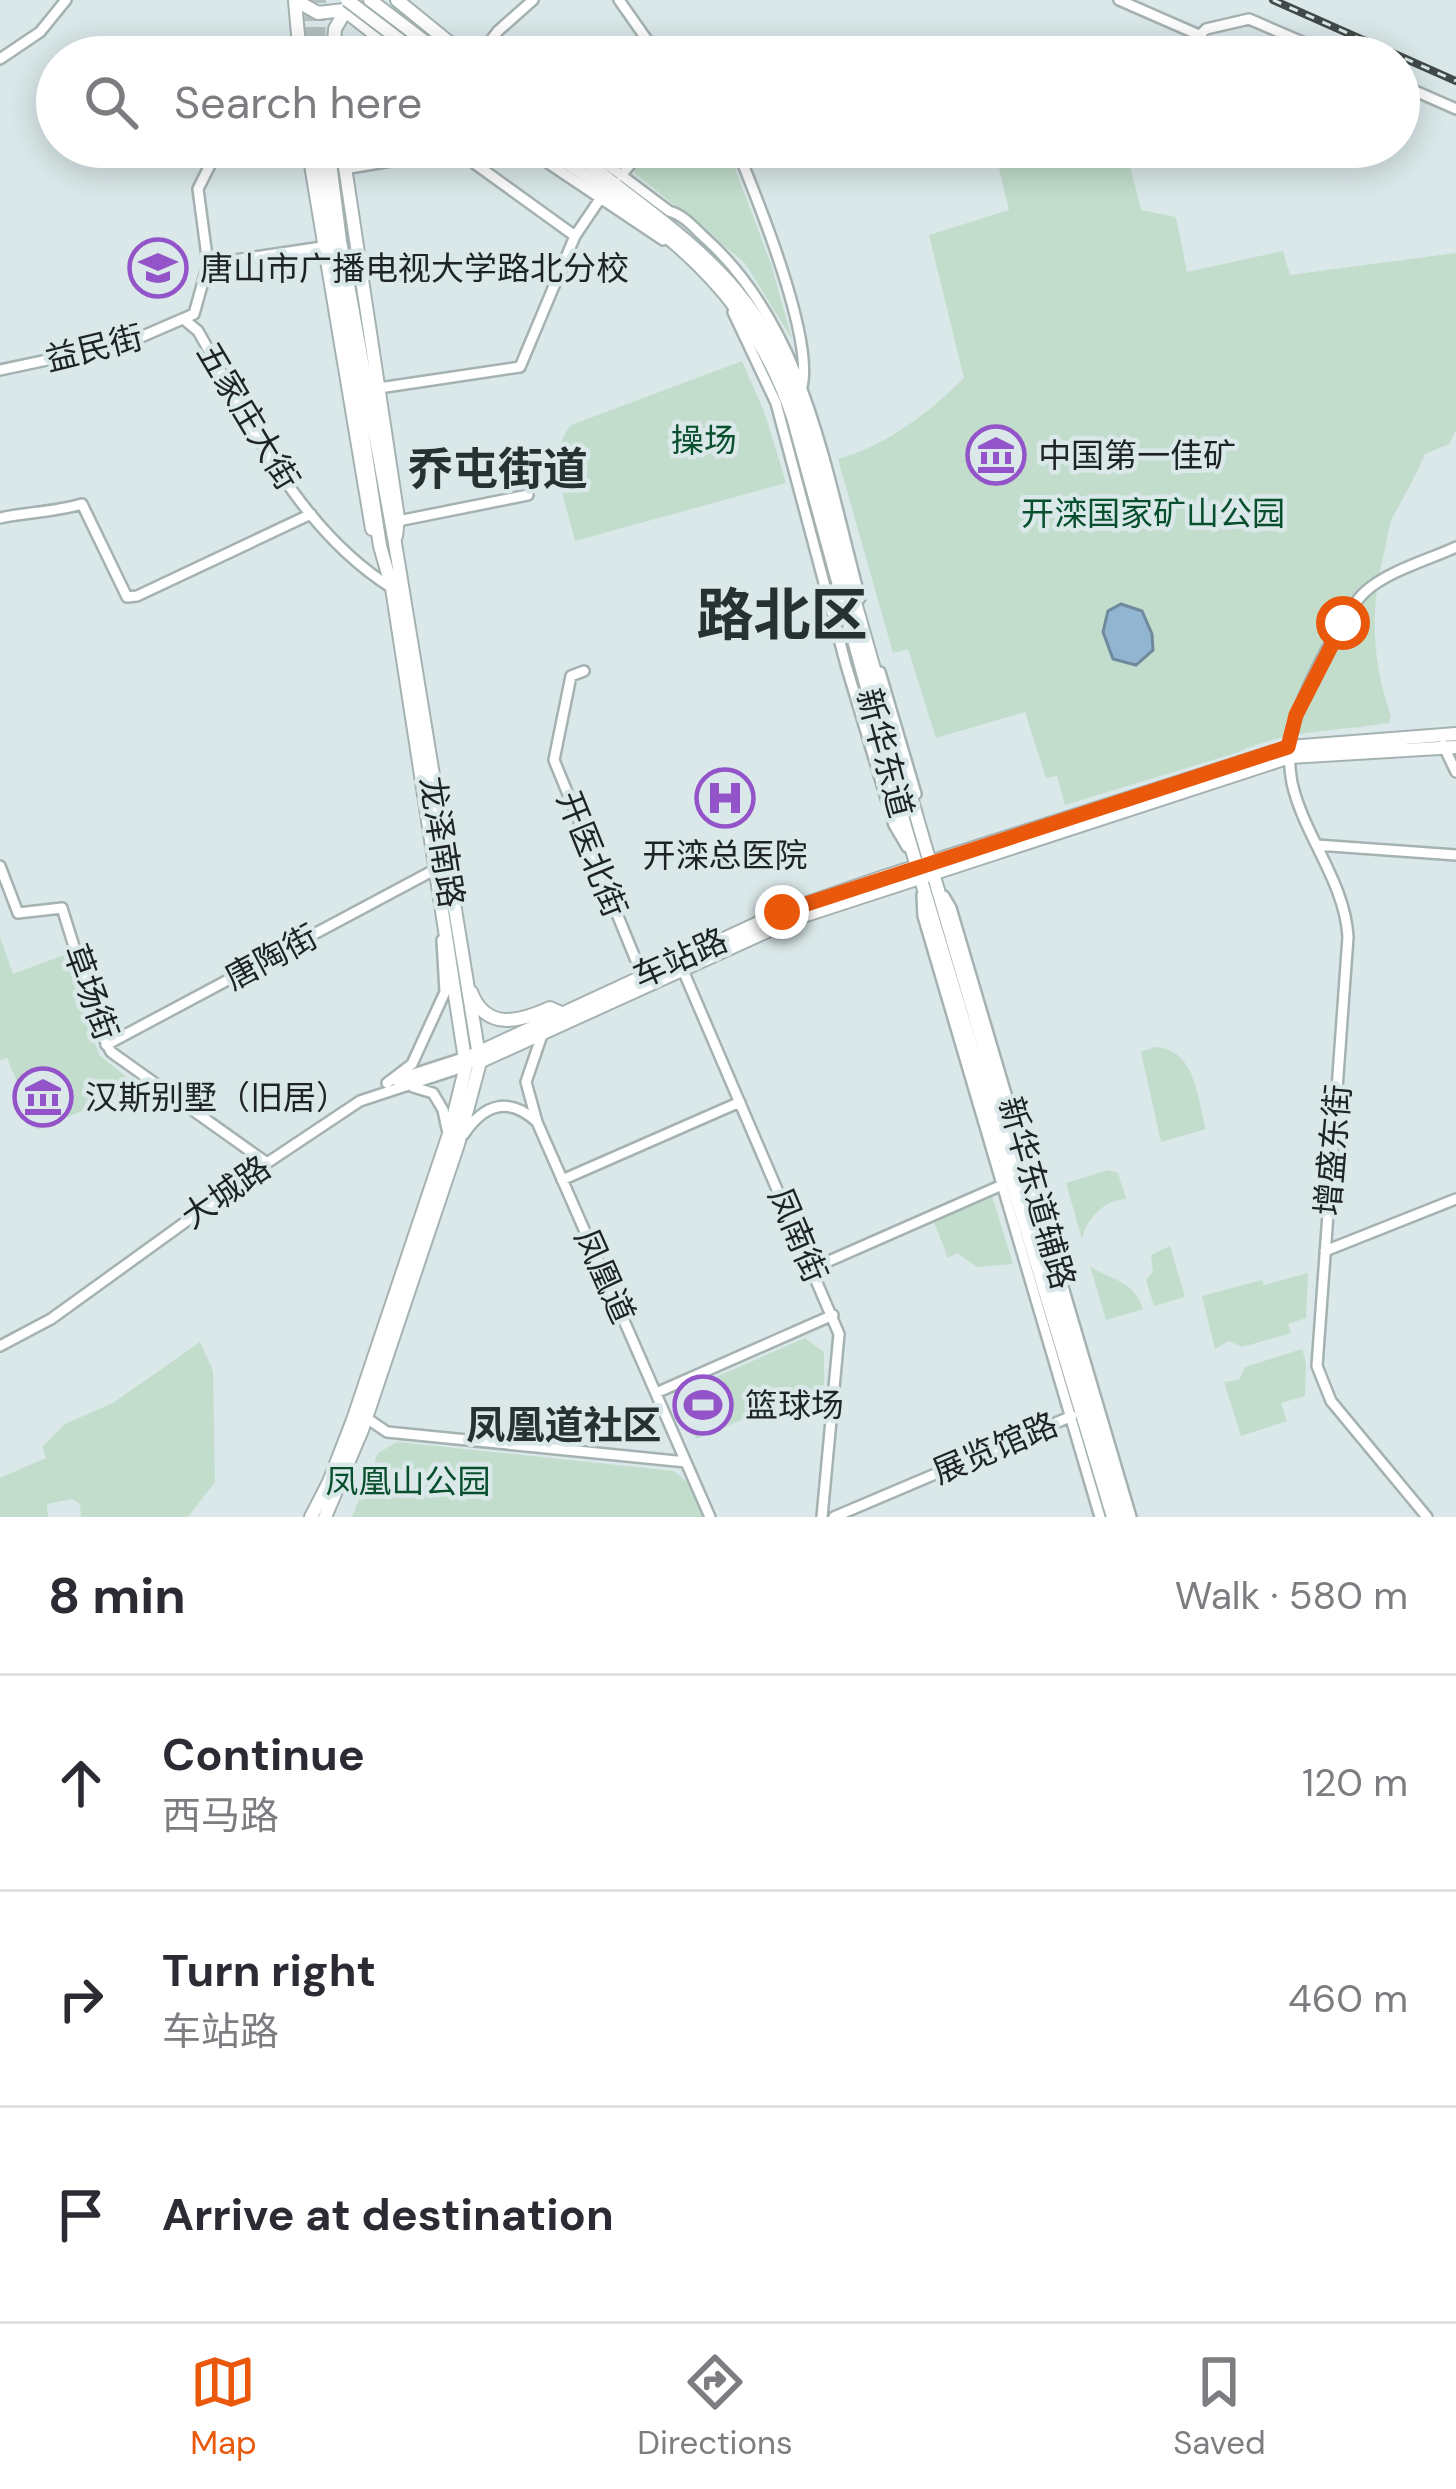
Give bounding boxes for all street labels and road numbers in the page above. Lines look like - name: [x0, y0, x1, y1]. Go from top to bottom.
- street label: 益民街: [41, 315, 147, 381]
- street label: 五家庄大街: [187, 334, 309, 498]
- street label: 新华东道: [847, 684, 923, 822]
- street label: 龙泽南路: [410, 773, 474, 911]
- street label: 开医北街: [547, 785, 637, 923]
- street label: 唐陶街: [217, 915, 325, 999]
- street label: 车站路: [626, 918, 734, 998]
- street label: 草场街: [54, 938, 128, 1046]
- street label: 增盛东街: [1306, 1082, 1360, 1218]
- street label: 新华东道辅路: [989, 1092, 1085, 1294]
- street label: 大城路: [173, 1146, 279, 1238]
- street label: 凤南街: [759, 1181, 837, 1289]
- street label: 凤凰道: [565, 1222, 645, 1330]
- street label: 展览馆路: [926, 1402, 1064, 1494]

